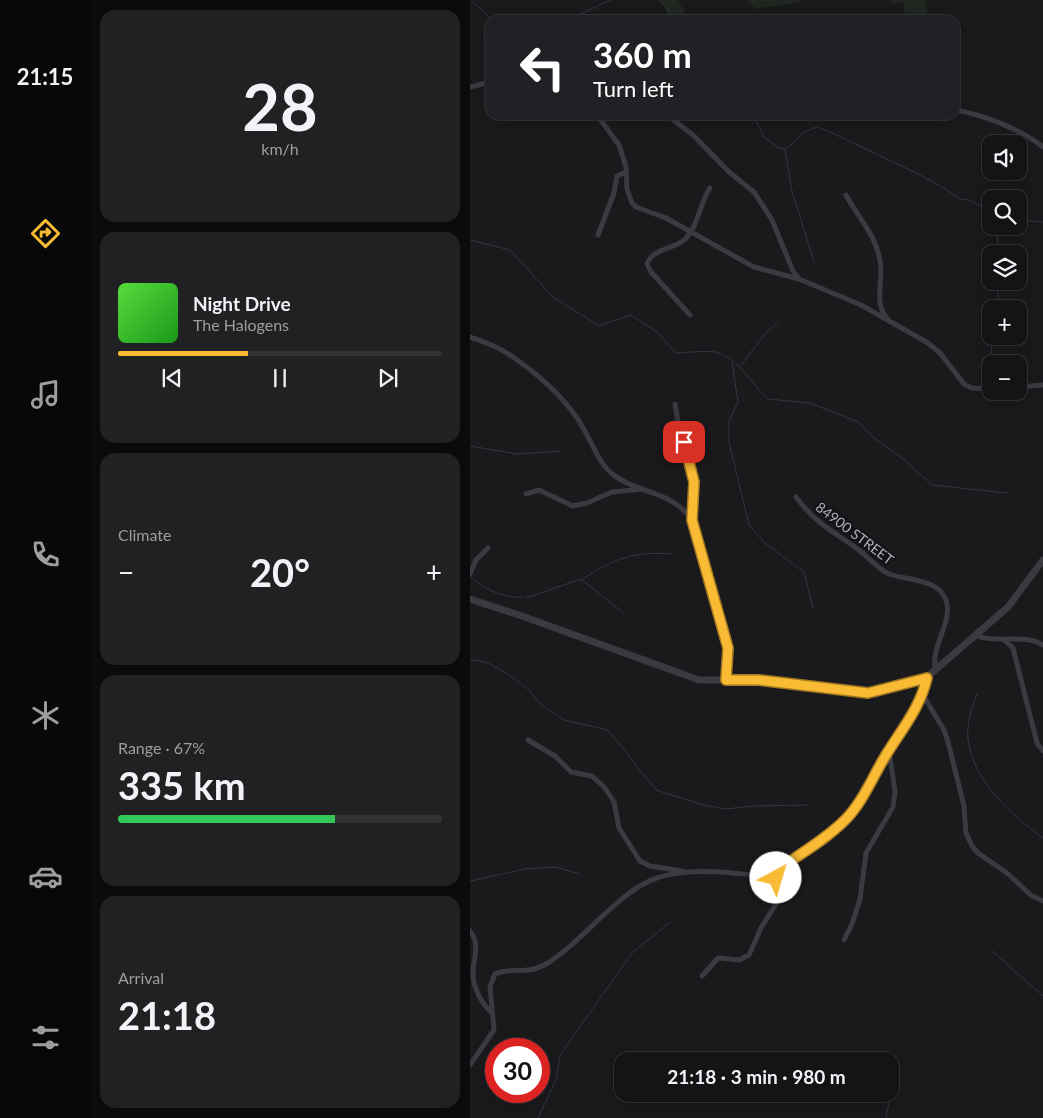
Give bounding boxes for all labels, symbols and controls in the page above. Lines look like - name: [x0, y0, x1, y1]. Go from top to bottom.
- text: 360 m: [593, 33, 692, 75]
- icon: left: [510, 35, 575, 100]
- text: 21:15: [17, 63, 73, 90]
- text: 28: [242, 67, 318, 145]
- text: Turn left: [593, 75, 674, 102]
- map controls: [982, 135, 1027, 400]
- button: sound: [982, 135, 1027, 180]
- text: km/h: [261, 139, 299, 158]
- button: search: [982, 190, 1027, 235]
- icon: directions: [28, 216, 63, 251]
- button: layers: [982, 245, 1027, 290]
- text: Night Drive: [193, 292, 291, 315]
- button: +: [982, 300, 1027, 345]
- text: The Halogens: [193, 315, 289, 334]
- button: −: [982, 355, 1027, 400]
- icon: previous: [158, 364, 186, 392]
- icon: pause: [266, 364, 294, 392]
- icon: next: [374, 364, 402, 392]
- icon: music: [28, 377, 63, 412]
- pin: [663, 421, 705, 463]
- icon: arrive: [670, 428, 698, 456]
- street label: 84900 STREET: [813, 498, 898, 568]
- text: Climate: [118, 525, 171, 544]
- icon: phone: [28, 537, 63, 572]
- text: 20°: [250, 549, 310, 595]
- text: −: [118, 555, 134, 589]
- text: +: [426, 555, 442, 589]
- icon: climate: [28, 698, 63, 733]
- text: Range · 67%: [118, 738, 205, 757]
- text: 335 km: [118, 762, 246, 808]
- position arrow: [749, 851, 801, 903]
- icon: car: [28, 859, 63, 894]
- text: Arrival: [118, 968, 164, 987]
- text: 21:18: [118, 992, 216, 1038]
- icon: filters: [28, 1020, 63, 1055]
- speed limit sign: 30: [485, 1038, 550, 1103]
- text: 21:18 · 3 min · 980 m: [667, 1065, 846, 1088]

